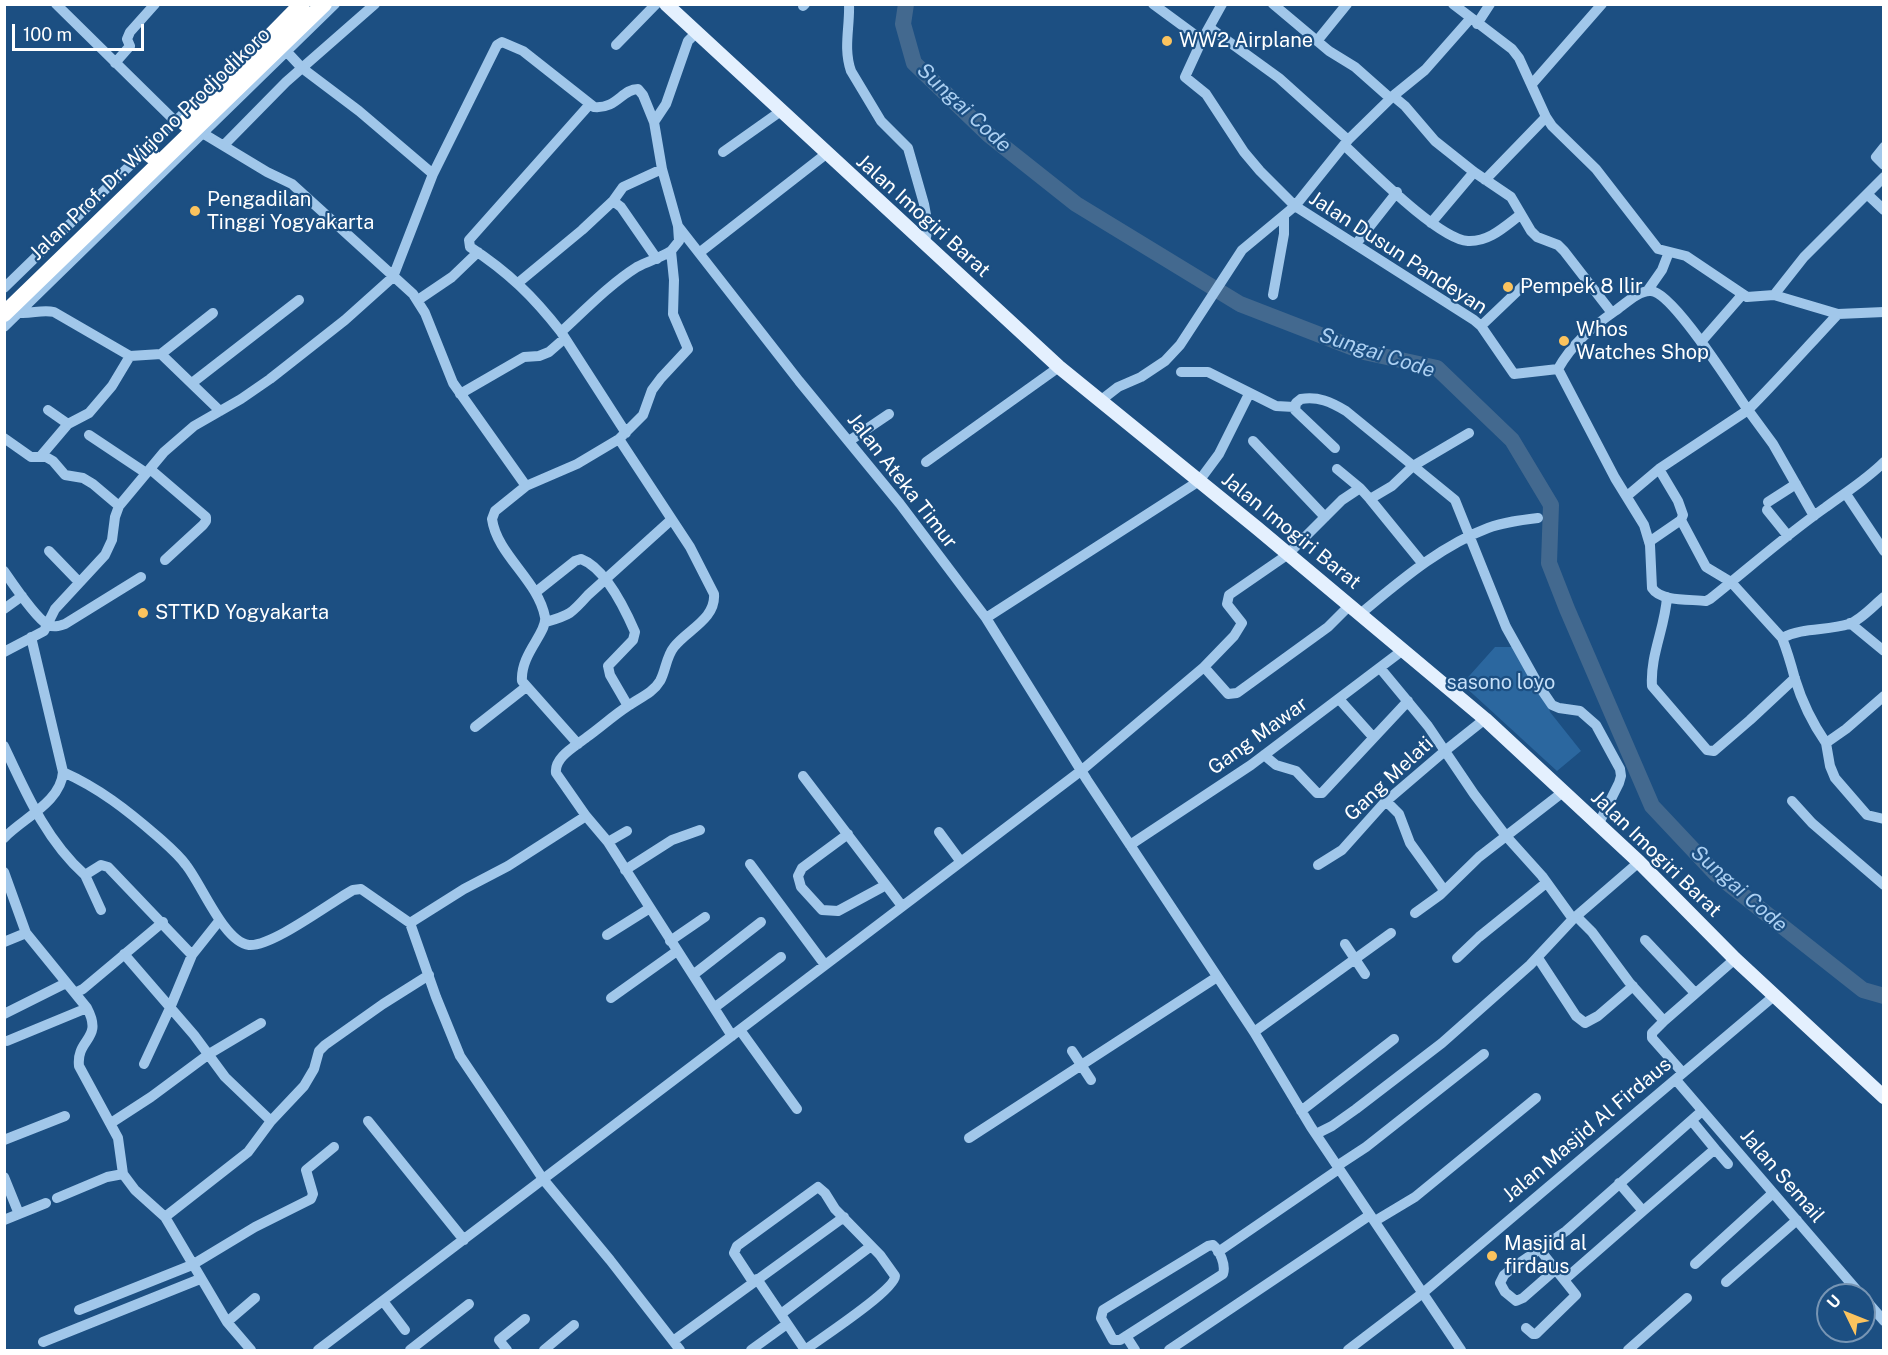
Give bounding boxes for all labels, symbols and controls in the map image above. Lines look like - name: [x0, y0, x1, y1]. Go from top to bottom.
- scale bar: [15, 12, 147, 50]
- street label: Jalan Prof. Dr. Wirjono Prodjodikoro: [25, 23, 275, 265]
- text: 100 m: [23, 24, 72, 45]
- place label: WW2 Airplane: [1179, 29, 1313, 53]
- marker: WW2 Airplane: [1160, 34, 1174, 48]
- water label: Sungai Code: [912, 58, 1016, 158]
- street label: Jalan Imogiri Barat: [851, 150, 995, 282]
- street label: Jalan Dusun Pandeyan: [1305, 186, 1491, 320]
- place label: Pengadilan Tinggi Yogyakarta: [207, 188, 374, 235]
- marker: Pengadilan Tinggi Yogyakarta: [188, 204, 202, 218]
- place label: Pempek 8 Ilir: [1520, 275, 1643, 299]
- marker: Pempek 8 Ilir: [1501, 280, 1515, 294]
- place label: Whos Watches Shop: [1576, 318, 1709, 365]
- water label: Sungai Code: [1316, 322, 1438, 384]
- marker: Whos Watches Shop: [1557, 334, 1571, 348]
- street label: Jalan Ateka Timur: [842, 409, 962, 553]
- street label: Jalan Imogiri Barat: [1217, 468, 1365, 594]
- place label: STTKD Yogyakarta: [155, 601, 329, 625]
- marker: STTKD Yogyakarta: [136, 606, 150, 620]
- park label: sasono loyo: [1447, 671, 1555, 695]
- street label: Gang Mawar: [1204, 692, 1312, 780]
- street label: Gang Melati: [1340, 732, 1438, 826]
- street label: Jalan Imogiri Barat: [1586, 786, 1726, 922]
- water label: Sungai Code: [1685, 840, 1793, 938]
- street label: Jalan Masjid Al Firdaus: [1498, 1052, 1676, 1208]
- street label: Jalan Semail: [1735, 1124, 1829, 1228]
- place label: Masjid al firdaus: [1504, 1232, 1587, 1279]
- marker: Masjid al firdaus: [1485, 1249, 1499, 1263]
- north arrow: [1816, 1283, 1876, 1343]
- text: U: [1823, 1291, 1845, 1312]

